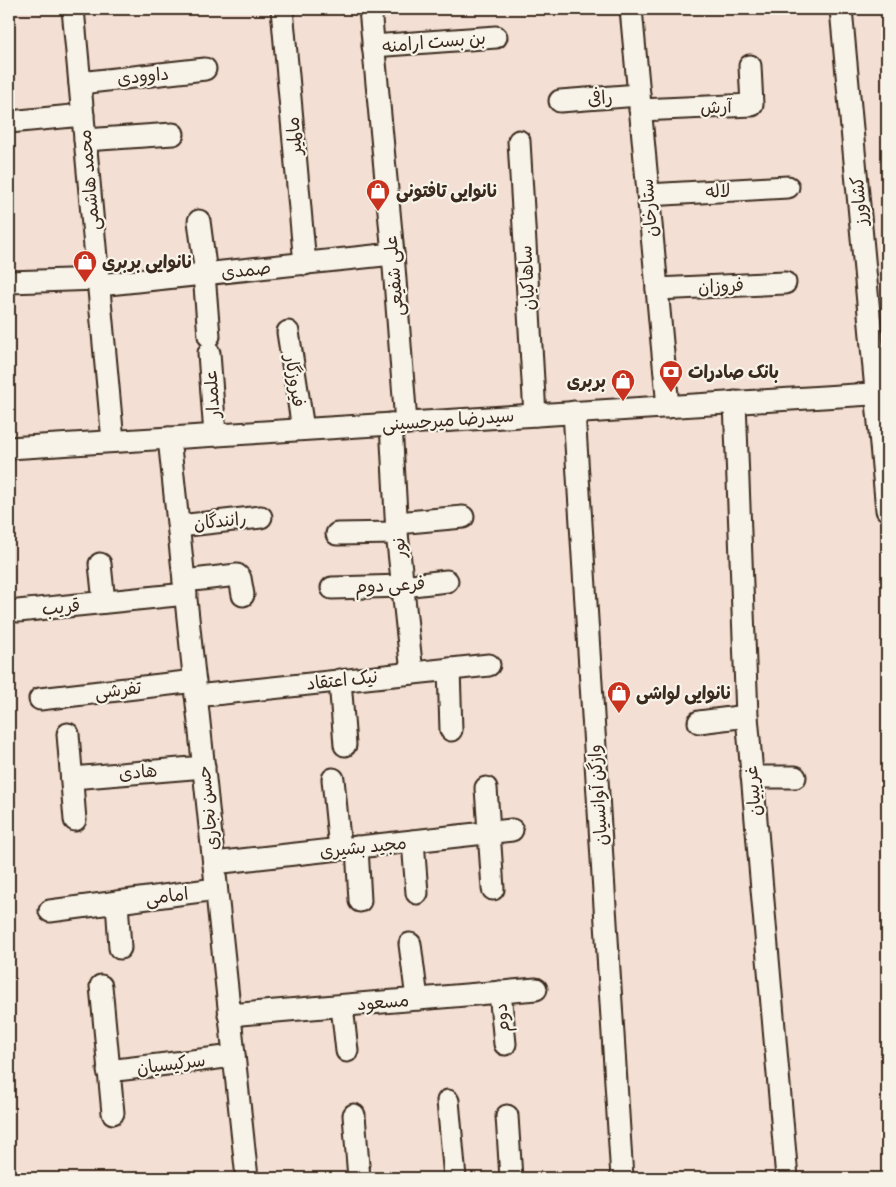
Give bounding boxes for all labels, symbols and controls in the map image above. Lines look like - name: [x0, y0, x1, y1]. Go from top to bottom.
- street label: بن بست ارامنه: [381, 27, 487, 58]
- street label: داوودی: [116, 62, 170, 91]
- street label: رافی: [586, 85, 614, 111]
- street label: آرش: [700, 95, 734, 120]
- street label: مالمیر: [281, 116, 308, 158]
- street label: محمد هاشمی: [74, 128, 105, 231]
- street label: کشاورز: [846, 175, 873, 229]
- shop icon: نانوایی تافتونی: [365, 178, 391, 212]
- street label: ستارخان: [635, 178, 664, 238]
- street label: لاله: [705, 179, 731, 204]
- place label: نانوایی تافتونی: [396, 180, 498, 203]
- street label: علی شفیعی: [380, 235, 409, 317]
- street label: ساهاکیان: [514, 245, 541, 311]
- shop icon: نانوایی بربری: [72, 249, 98, 283]
- place label: نانوایی بربری: [102, 251, 193, 274]
- street label: صمدی: [220, 256, 272, 285]
- street label: فروزان: [697, 274, 745, 299]
- street label: فیروزگار: [279, 351, 310, 409]
- bank icon: بانک صادرات: [658, 359, 684, 393]
- place label: بانک صادرات: [688, 361, 779, 384]
- shop icon: بربری: [610, 368, 636, 402]
- street label: علمدار: [199, 370, 226, 420]
- place label: بربری: [567, 370, 606, 393]
- street label: سیدرضا میرحسینی: [381, 404, 515, 437]
- street label: رانندگان: [192, 507, 248, 536]
- street label: نور: [387, 536, 412, 561]
- street label: فرعی دوم: [354, 572, 426, 601]
- street label: قریب: [41, 594, 81, 621]
- street label: نیک اعتقاد: [305, 665, 379, 696]
- street label: تفرشی: [93, 676, 144, 705]
- shop icon: نانوایی لواشی: [606, 680, 632, 714]
- place label: نانوایی لواشی: [636, 682, 732, 705]
- street label: وازگن آوانسیان: [583, 744, 614, 846]
- street label: هادی: [118, 759, 158, 786]
- street label: حسن نجاری: [193, 764, 224, 851]
- street label: غریبیان: [740, 765, 767, 817]
- street label: مجید بشیری: [318, 831, 408, 864]
- street label: امامی: [144, 882, 190, 911]
- street label: مسعود: [356, 989, 410, 1016]
- street label: دوم: [490, 1002, 517, 1034]
- street label: سرکیسیان: [135, 1049, 207, 1080]

